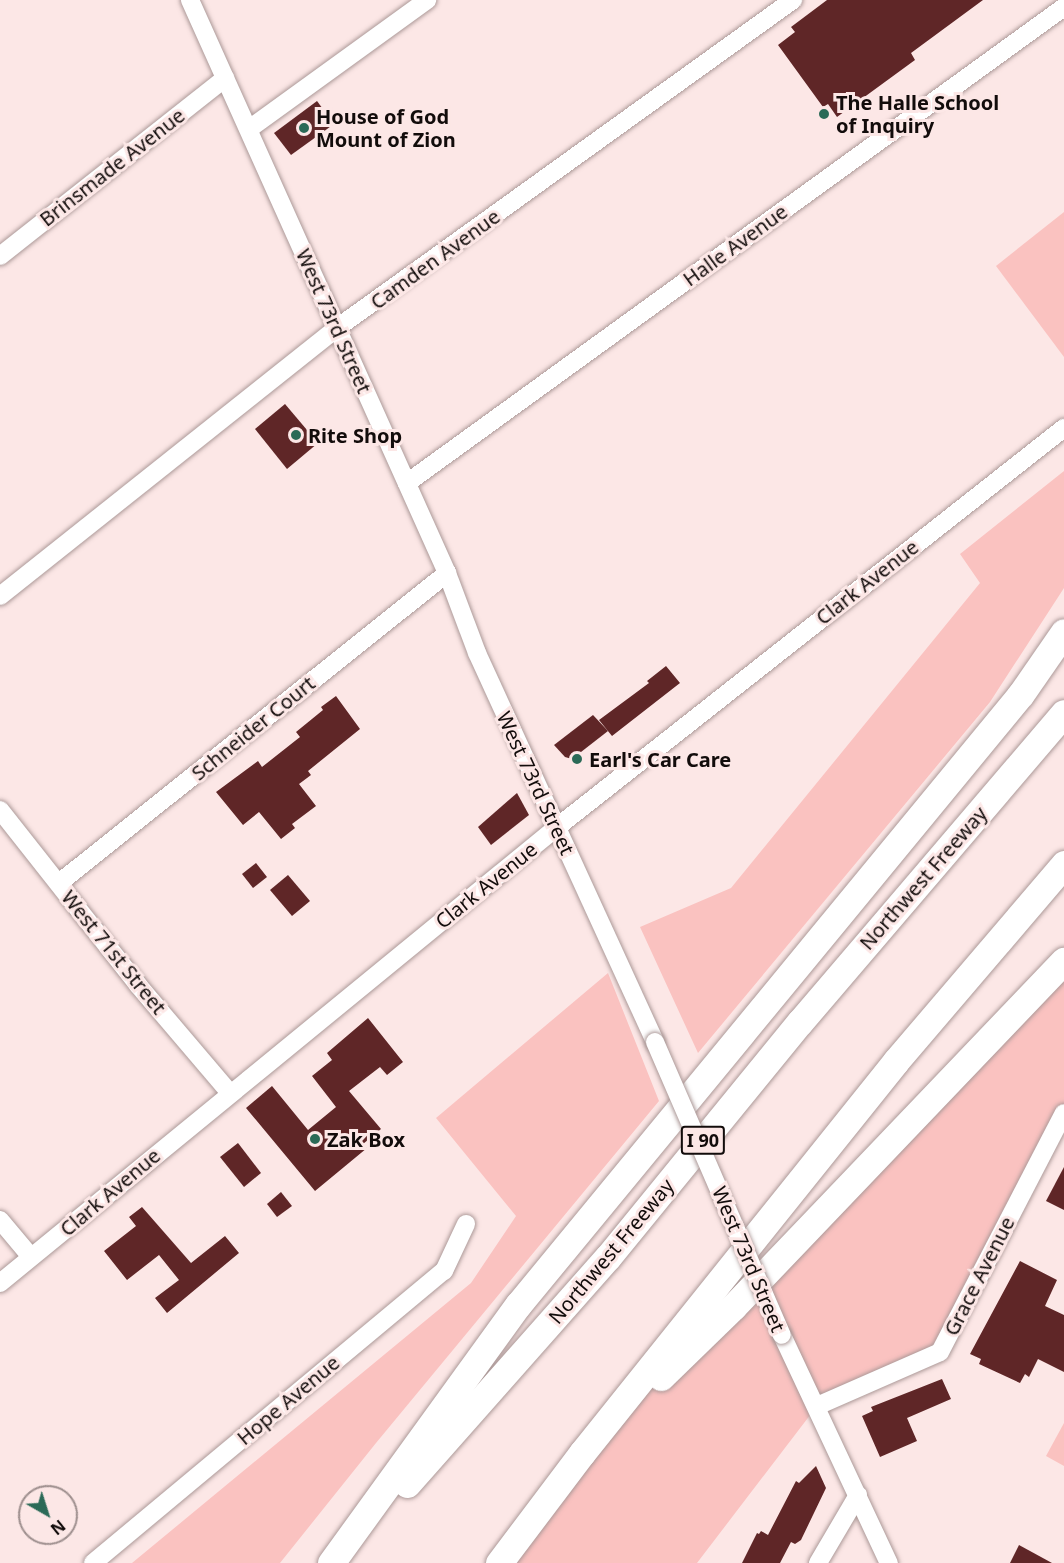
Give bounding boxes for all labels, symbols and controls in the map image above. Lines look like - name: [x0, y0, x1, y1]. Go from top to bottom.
- place label: The Halle School of Inquiry: [836, 90, 999, 137]
- street label: Brinsmade Avenue: [35, 103, 189, 231]
- place label: House of God Mount of Zion: [316, 104, 456, 151]
- marker: The Halle School of Inquiry: [817, 107, 831, 121]
- marker: House of God Mount of Zion: [297, 121, 311, 135]
- street label: Halle Avenue: [678, 199, 792, 291]
- street label: Camden Avenue: [366, 204, 504, 314]
- street label: West 73rd Street: [291, 245, 377, 397]
- place label: Rite Shop: [308, 423, 402, 447]
- marker: Rite Shop: [289, 428, 303, 442]
- street label: Clark Avenue: [811, 535, 923, 629]
- street label: Schneider Court: [187, 671, 319, 785]
- street label: West 73rd Street: [492, 707, 580, 859]
- place label: Earl's Car Care: [589, 747, 731, 771]
- marker: Earl's Car Care: [570, 752, 584, 766]
- street label: Northwest Freeway: [854, 802, 992, 954]
- street label: Clark Avenue: [431, 837, 541, 933]
- street label: West 71st Street: [57, 885, 171, 1019]
- road number: I 90: [680, 1125, 726, 1155]
- place label: Zak Box: [327, 1127, 405, 1151]
- marker: Zak Box: [308, 1132, 322, 1146]
- street label: Clark Avenue: [55, 1143, 165, 1241]
- street label: Northwest Freeway: [543, 1174, 679, 1328]
- street label: West 73rd Street: [708, 1183, 790, 1335]
- street label: Grace Avenue: [939, 1213, 1019, 1339]
- street label: Hope Avenue: [232, 1350, 344, 1450]
- north arrow: [18, 1485, 78, 1545]
- text: N: [46, 1515, 70, 1540]

